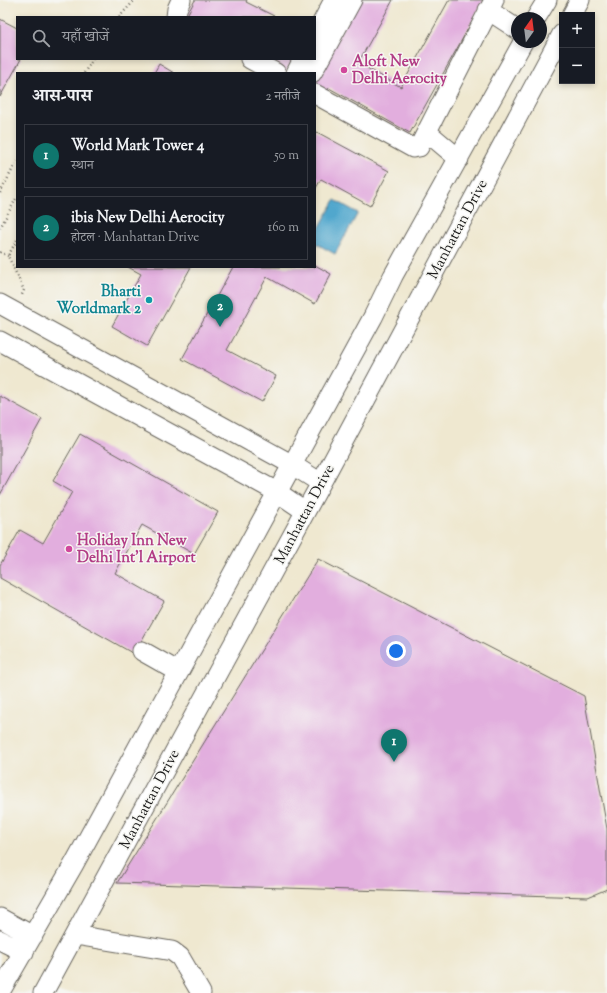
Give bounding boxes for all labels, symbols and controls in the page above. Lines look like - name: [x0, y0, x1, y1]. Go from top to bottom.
- north arrow: [511, 12, 547, 48]
- map controls: [559, 12, 595, 84]
- button: +: [559, 12, 595, 48]
- search box: [16, 16, 316, 60]
- icon: search: [30, 27, 52, 49]
- text: यहाँ खोजें: [62, 27, 109, 48]
- button: −: [559, 48, 595, 84]
- place label: Aloft New Delhi Aerocity: [352, 52, 448, 90]
- marker: Aloft New Delhi Aerocity: [339, 65, 349, 75]
- text: आस-पास: [32, 85, 92, 109]
- text: 2 नतीजे: [266, 88, 300, 106]
- text: World Mark Tower 4: [71, 136, 204, 157]
- text: 1: [44, 147, 48, 165]
- text: 50 m: [274, 147, 299, 165]
- text: स्थान: [71, 157, 94, 175]
- street label: Manhattan Drive: [423, 176, 494, 283]
- text: ibis New Delhi Aerocity: [71, 208, 225, 229]
- text: 2: [43, 219, 49, 237]
- text: 160 m: [268, 219, 299, 237]
- text: होटल · Manhattan Drive: [71, 229, 199, 247]
- place label: Bharti Worldmark 2: [56, 282, 142, 320]
- pin: 2: [207, 294, 233, 327]
- marker: Bharti Worldmark 2: [144, 295, 154, 305]
- street label: Manhattan Drive: [270, 461, 341, 568]
- place label: Holiday Inn New Delhi Int'l Airport: [77, 531, 196, 569]
- marker: Holiday Inn New Delhi Int'l Airport: [64, 544, 74, 554]
- your location: [386, 641, 406, 661]
- pin: 1: [381, 729, 407, 762]
- street label: Manhattan Drive: [115, 746, 186, 853]

